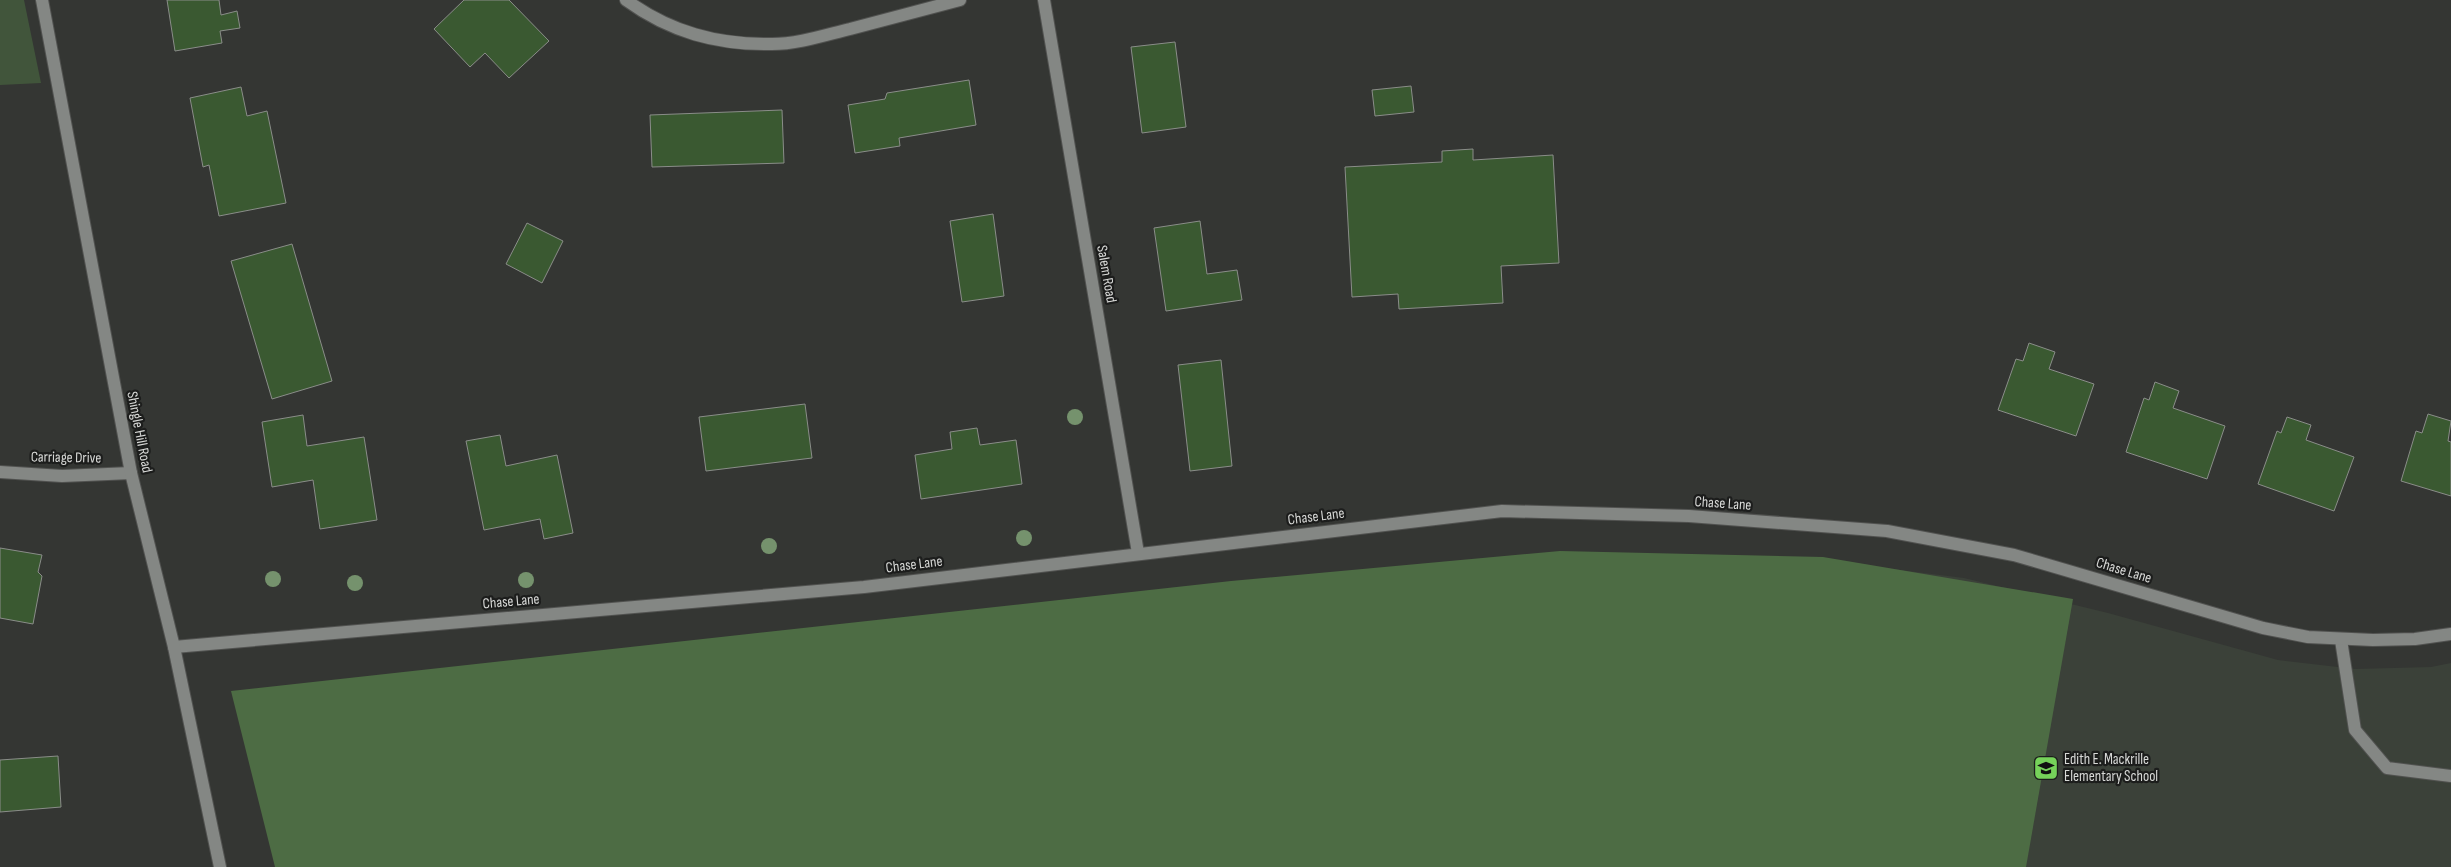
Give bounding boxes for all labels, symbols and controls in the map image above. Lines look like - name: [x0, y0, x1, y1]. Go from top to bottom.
- street label: Salem Road: [1092, 244, 1121, 304]
- street label: Shingle Hill Road: [122, 390, 157, 474]
- street label: Carriage Drive: [31, 447, 101, 468]
- street label: Chase Lane: [1694, 492, 1752, 515]
- street label: Chase Lane: [1287, 504, 1346, 529]
- street label: Chase Lane: [885, 552, 944, 577]
- street label: Chase Lane: [2094, 553, 2154, 588]
- street label: Chase Lane: [482, 590, 540, 613]
- place label: Edith E. Mackrille Elementary School: [2064, 750, 2158, 786]
- school or university icon: Edith E. Mackrille Elementary School: [2033, 755, 2059, 781]

